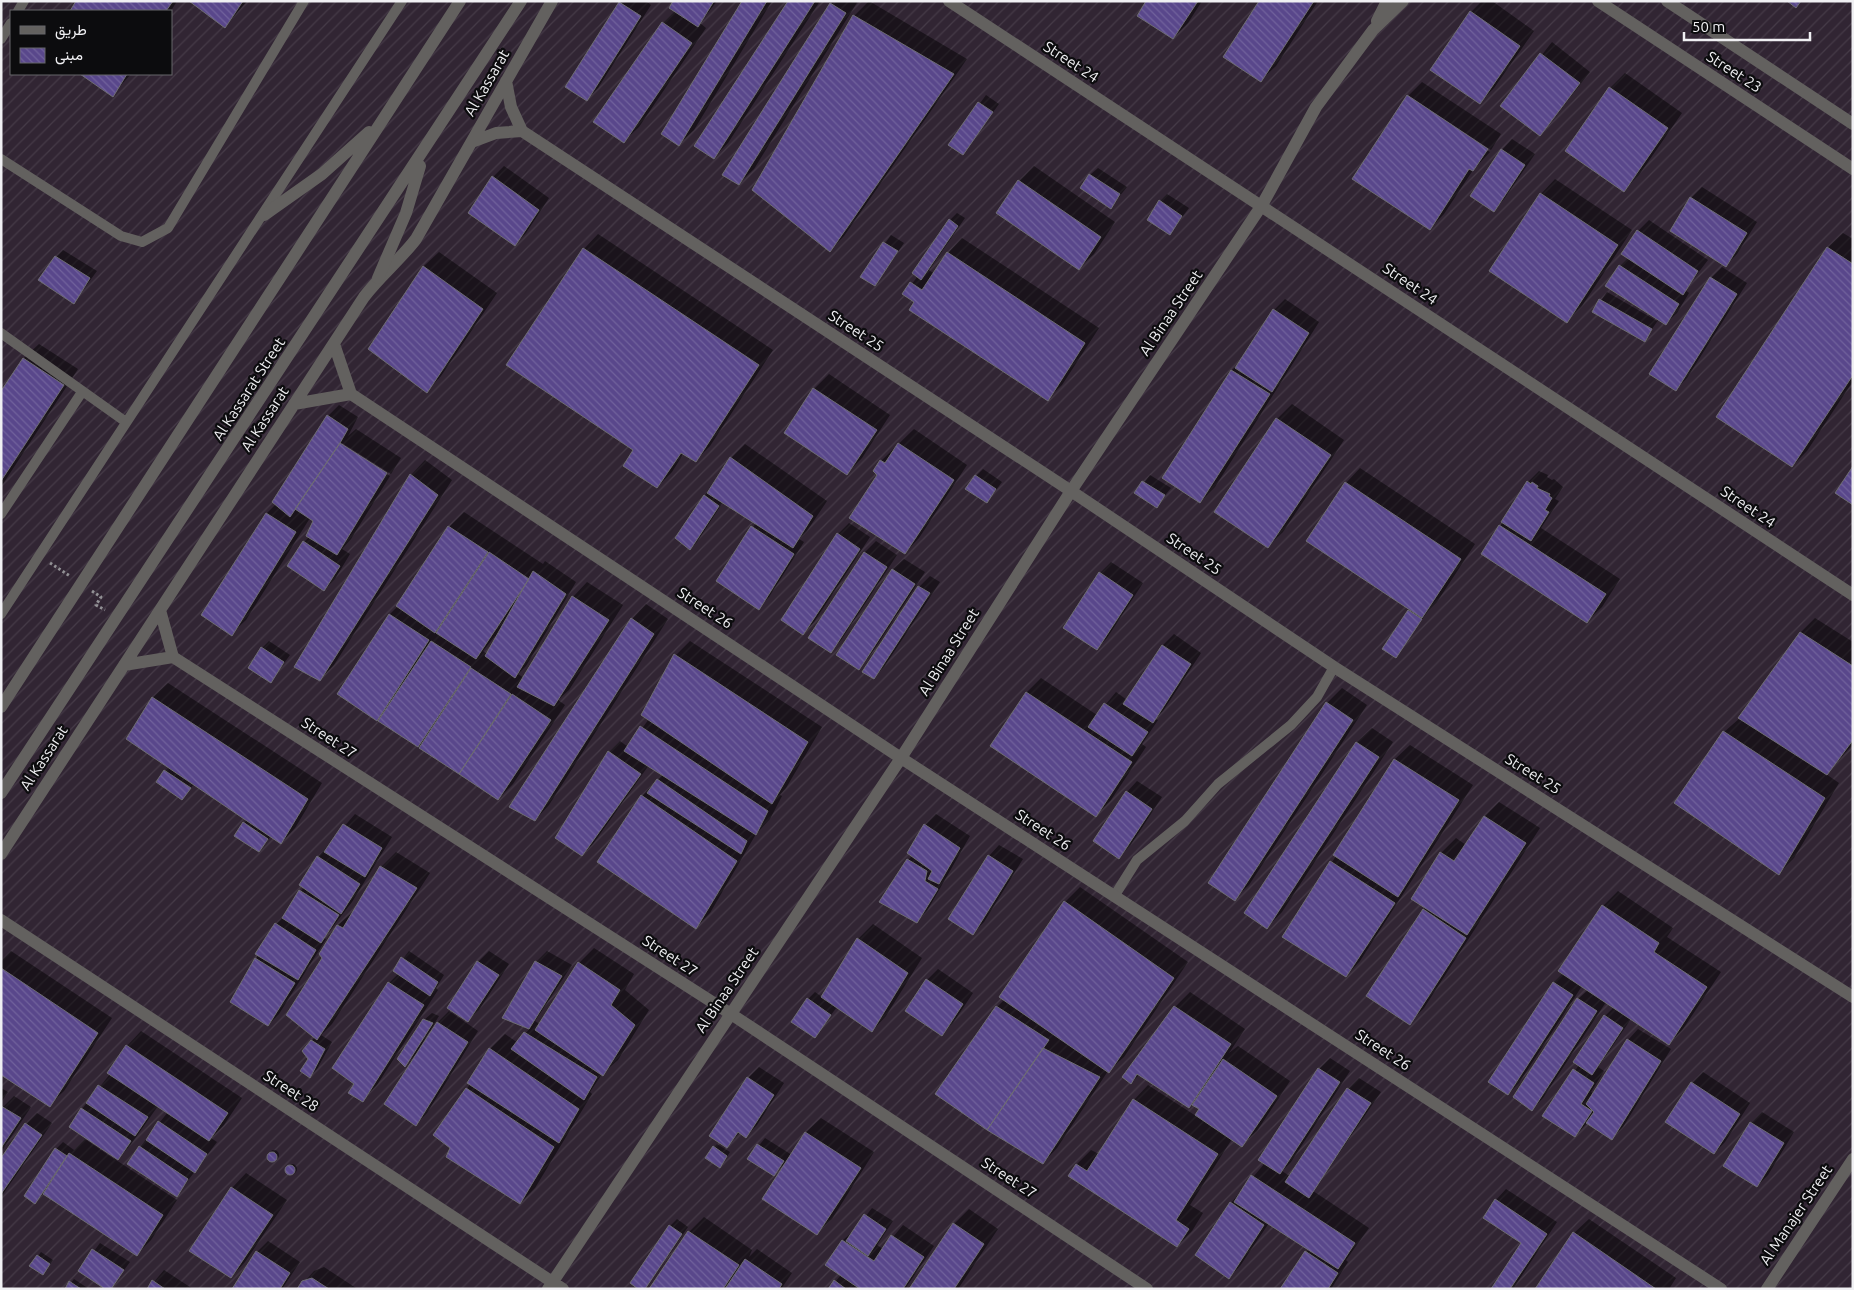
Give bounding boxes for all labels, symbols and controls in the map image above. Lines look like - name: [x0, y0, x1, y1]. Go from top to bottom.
- legend: [10, 10, 172, 75]
- scale bar: [1684, 10, 1810, 42]
- text: 50 m: [1692, 18, 1725, 35]
- text: طريق: [55, 21, 87, 40]
- street label: Street 24: [1041, 38, 1102, 86]
- text: مبنى: [55, 46, 83, 65]
- street label: Al Kassarat: [461, 46, 512, 119]
- street label: Street 23: [1704, 48, 1765, 96]
- street label: Street 24: [1380, 259, 1441, 308]
- street label: Al Binaa Street: [1136, 267, 1206, 359]
- street label: Street 25: [826, 307, 887, 355]
- street label: Al Kassarat Street: [209, 334, 289, 444]
- street label: Al Kassarat: [237, 383, 293, 455]
- street label: Street 24: [1718, 482, 1779, 531]
- street label: Street 25: [1164, 529, 1225, 578]
- street label: Street 26: [675, 584, 736, 632]
- street label: Al Binaa Street: [915, 605, 982, 698]
- street label: Street 27: [299, 714, 360, 762]
- street label: Al Kassarat: [16, 722, 71, 793]
- street label: Street 25: [1502, 750, 1564, 797]
- street label: Street 26: [1013, 806, 1074, 854]
- street label: Street 27: [640, 932, 701, 980]
- street label: Al Binaa Street: [692, 944, 762, 1036]
- street label: Street 26: [1353, 1026, 1414, 1074]
- street label: Street 28: [261, 1067, 322, 1115]
- street label: Street 27: [979, 1154, 1040, 1202]
- street label: Al Manajer Street: [1756, 1161, 1835, 1268]

